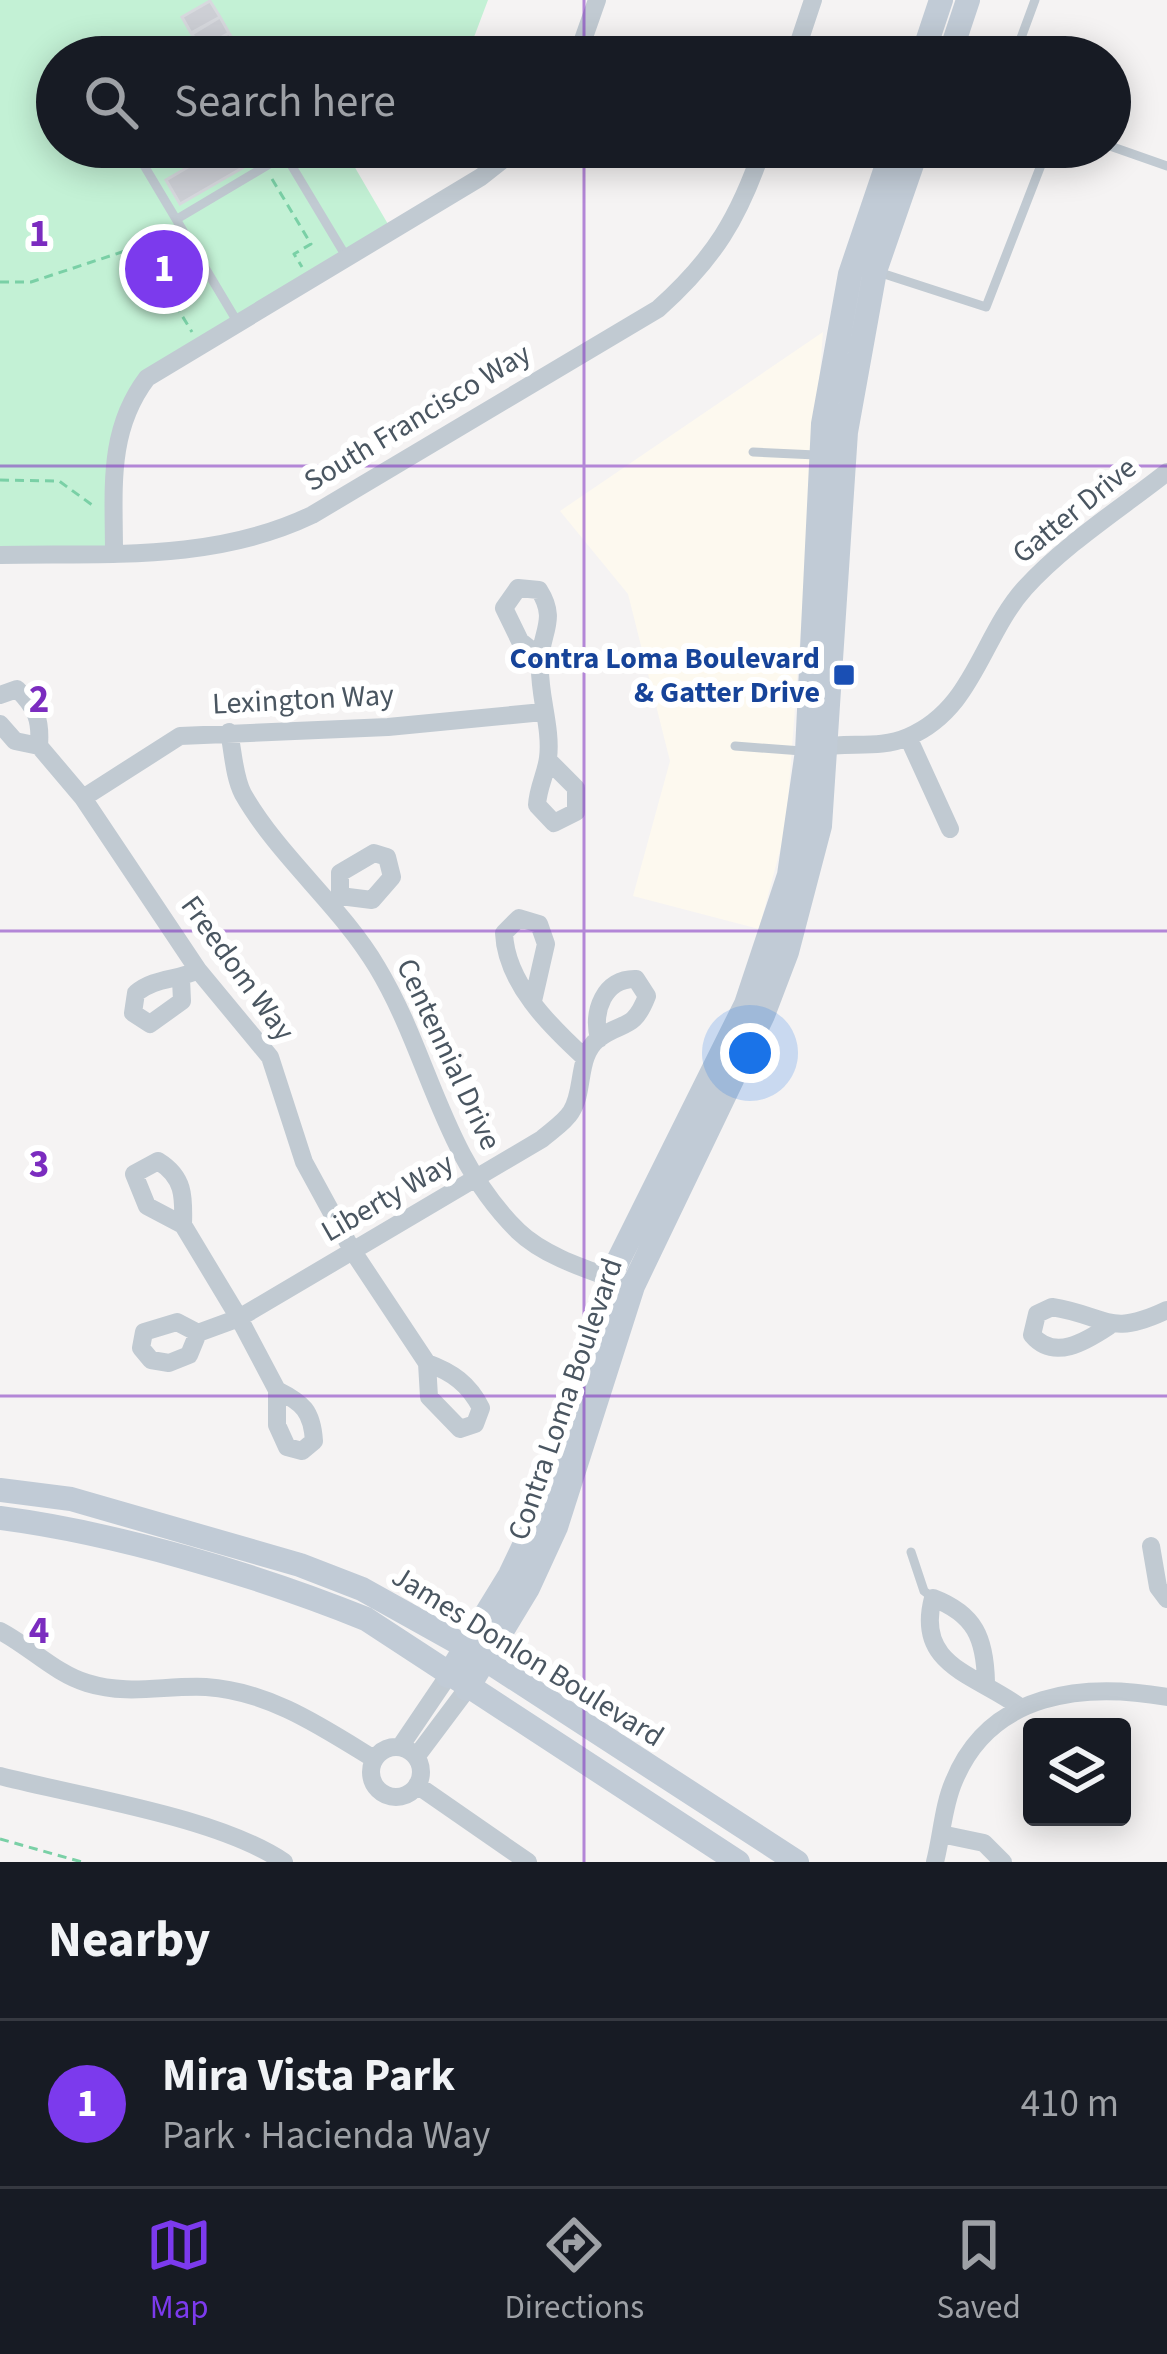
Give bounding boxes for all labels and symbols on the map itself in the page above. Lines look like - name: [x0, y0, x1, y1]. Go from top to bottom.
- text: 1: [29, 206, 49, 262]
- pin: 1: [125, 224, 203, 314]
- street label: South Francisco Way: [296, 333, 539, 502]
- street label: Gatter Drive: [1003, 447, 1146, 574]
- place label: Contra Loma Boulevard & Gatter Drive: [510, 637, 820, 714]
- marker: Contra Loma Boulevard & Gatter Drive: [831, 662, 857, 688]
- text: 2: [29, 672, 49, 728]
- street label: Lexington Way: [211, 673, 395, 726]
- street label: Freedom Way: [170, 887, 305, 1050]
- street label: Centennial Drive: [385, 951, 512, 1157]
- your location: [720, 1023, 780, 1083]
- text: 3: [29, 1137, 49, 1193]
- street label: Liberty Way: [313, 1142, 461, 1253]
- street label: Contra Loma Boulevard: [497, 1252, 634, 1546]
- street label: James Donlon Boulevard: [383, 1555, 672, 1758]
- text: 4: [29, 1603, 49, 1659]

